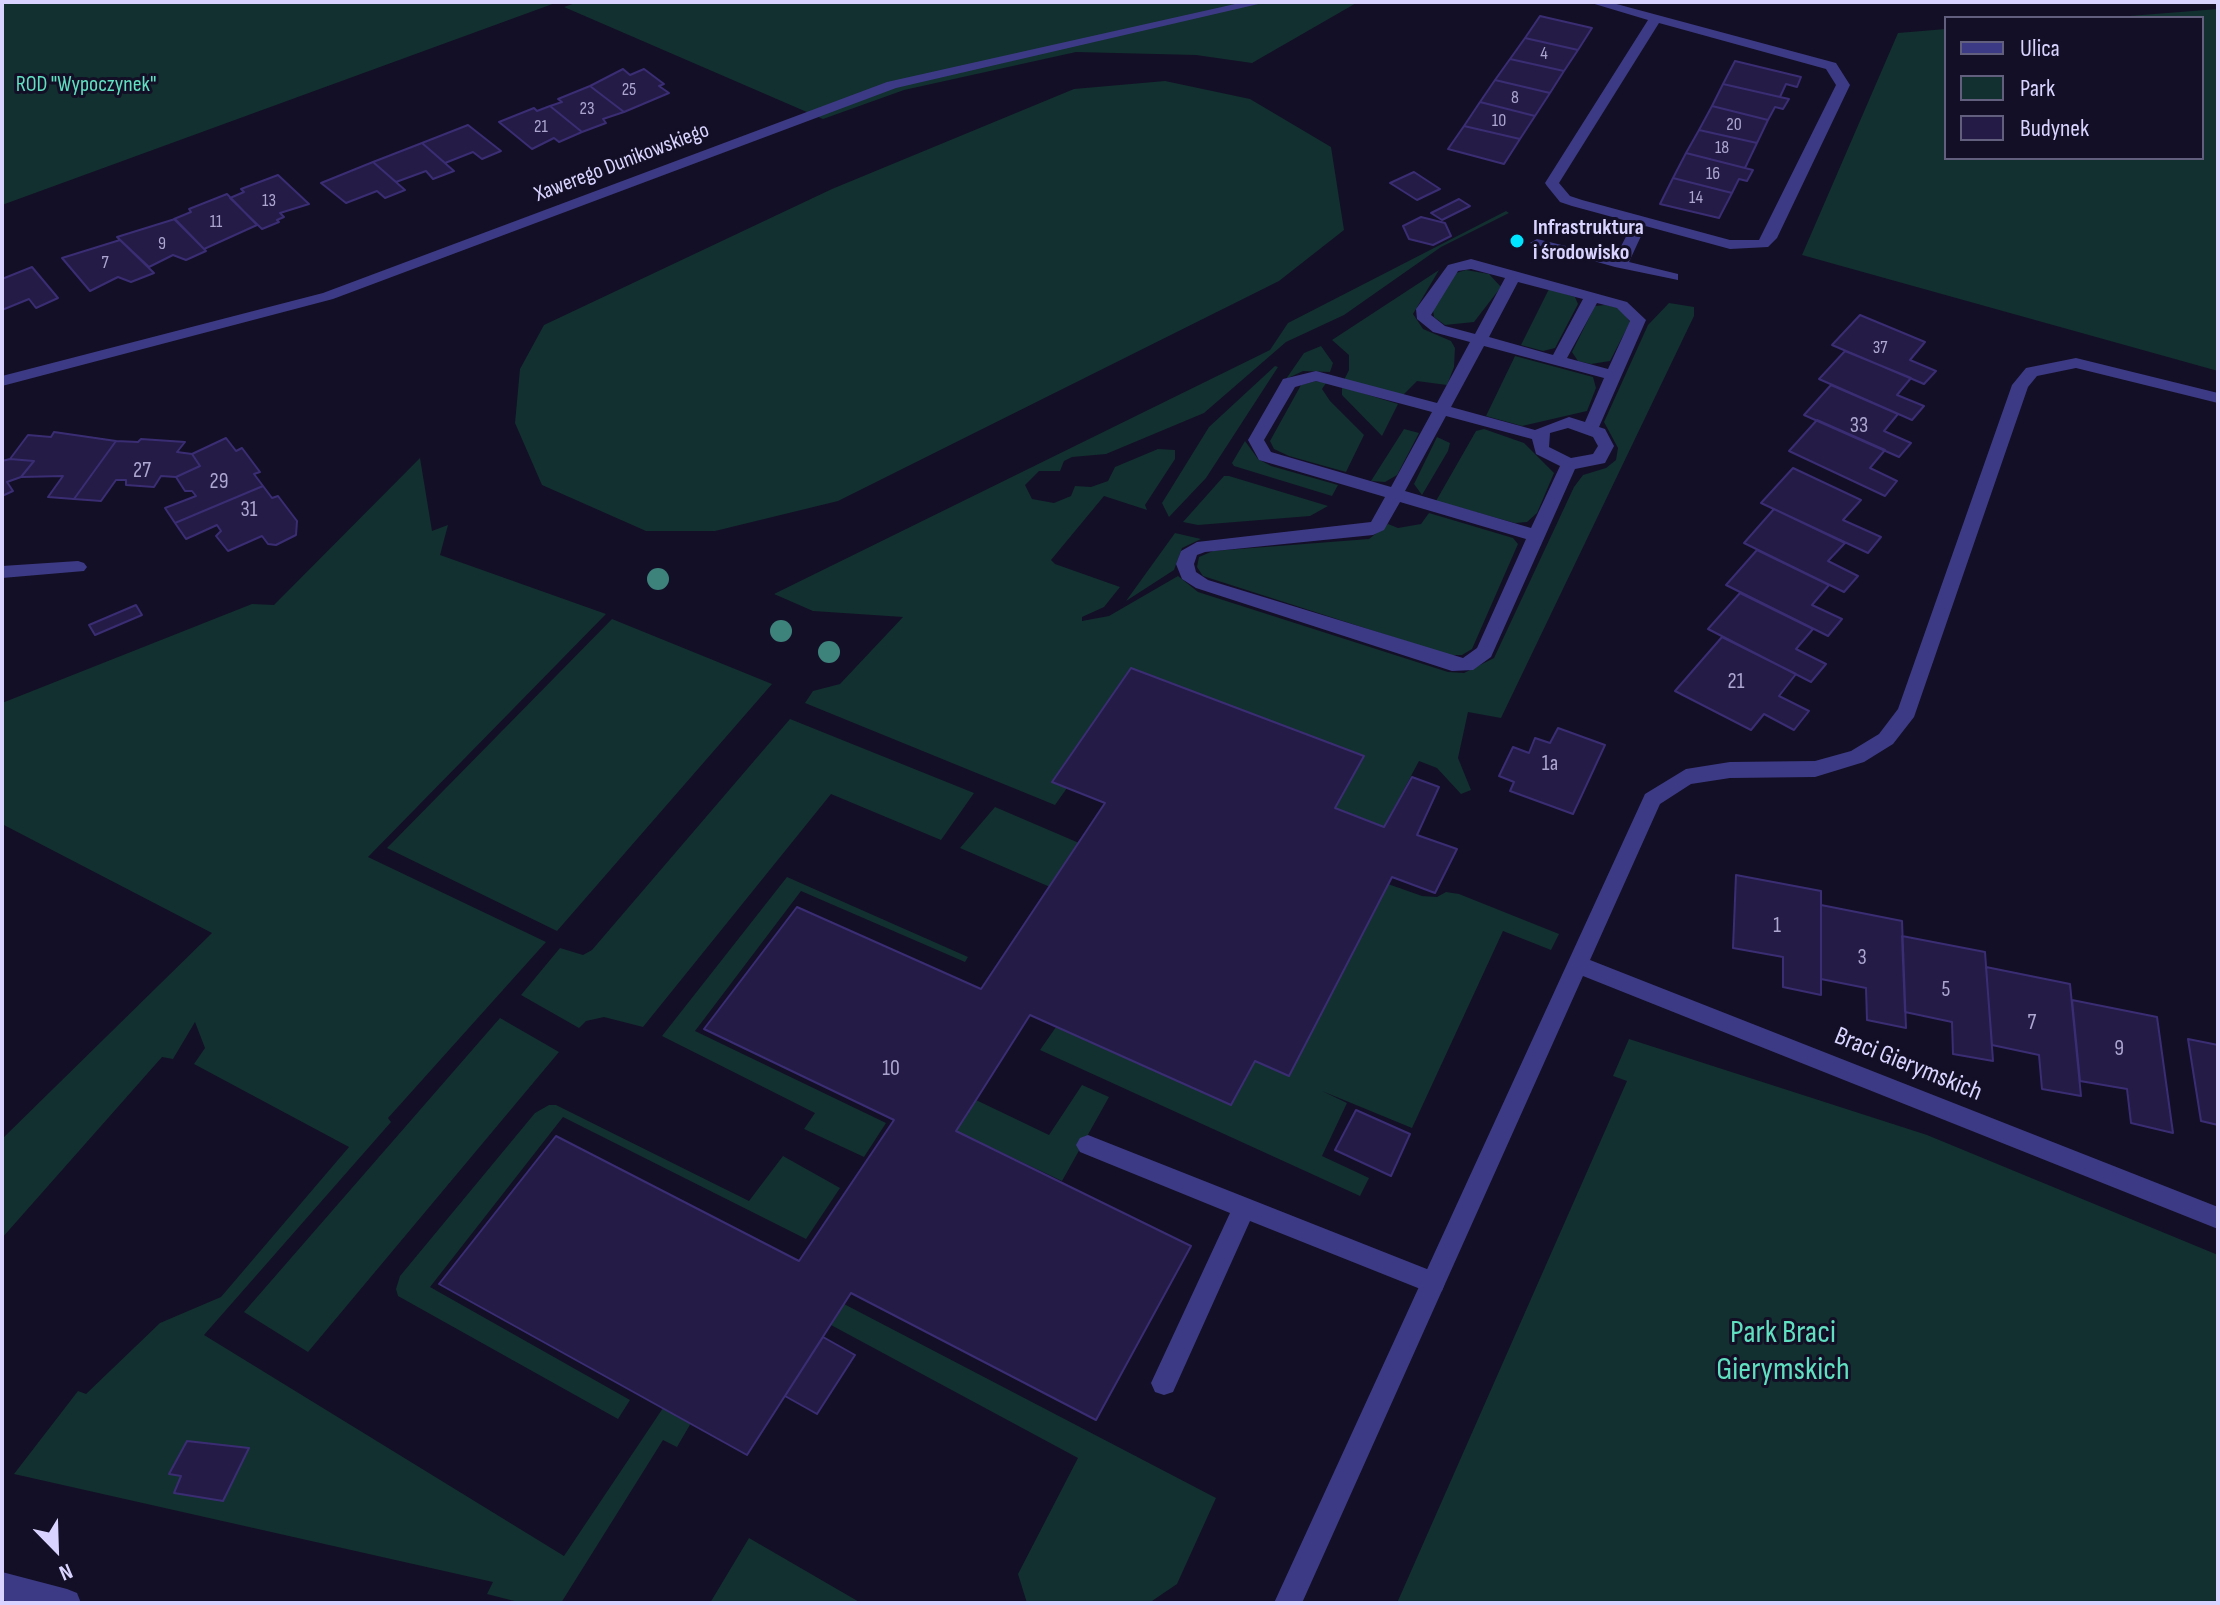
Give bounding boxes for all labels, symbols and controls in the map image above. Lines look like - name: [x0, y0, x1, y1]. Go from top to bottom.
- legend: [1944, 16, 2204, 160]
- text: Ulica: [2020, 34, 2060, 63]
- house number: 4: [1540, 43, 1548, 65]
- park label: ROD "Wypoczynek": [16, 72, 156, 98]
- text: Park: [2020, 74, 2055, 103]
- house number: 25: [622, 79, 636, 101]
- house number: 8: [1511, 87, 1519, 109]
- house number: 23: [580, 98, 594, 120]
- house number: 10: [1492, 110, 1506, 132]
- house number: 20: [1726, 114, 1742, 136]
- text: Budynek: [2020, 114, 2089, 143]
- house number: 21: [534, 116, 548, 138]
- street label: Xawerego Dunikowskiego: [531, 118, 713, 208]
- house number: 18: [1715, 137, 1729, 159]
- house number: 16: [1706, 163, 1720, 185]
- house number: 14: [1689, 187, 1703, 209]
- house number: 13: [262, 190, 276, 212]
- house number: 11: [210, 211, 222, 233]
- place label: Infrastruktura i środowisko: [1533, 215, 1644, 266]
- marker: Infrastruktura i środowisko: [1508, 232, 1526, 250]
- house number: 9: [158, 233, 166, 255]
- house number: 7: [101, 252, 109, 274]
- house number: 37: [1873, 337, 1887, 359]
- house number: 33: [1850, 413, 1868, 439]
- house number: 27: [133, 458, 151, 484]
- house number: 29: [210, 469, 228, 495]
- house number: 31: [241, 497, 257, 523]
- house number: 21: [1728, 669, 1744, 695]
- house number: 1a: [1542, 751, 1558, 777]
- house number: 1: [1773, 913, 1781, 939]
- house number: 3: [1857, 945, 1867, 971]
- house number: 5: [1942, 977, 1950, 1003]
- house number: 7: [2028, 1010, 2036, 1036]
- street label: Braci Gierymskich: [1830, 1021, 1986, 1109]
- house number: 9: [2114, 1036, 2124, 1062]
- house number: 10: [882, 1056, 900, 1082]
- park label: Park Braci Gierymskich: [1716, 1315, 1850, 1390]
- north arrow: [16, 1509, 96, 1589]
- text: N: [55, 1557, 76, 1586]

